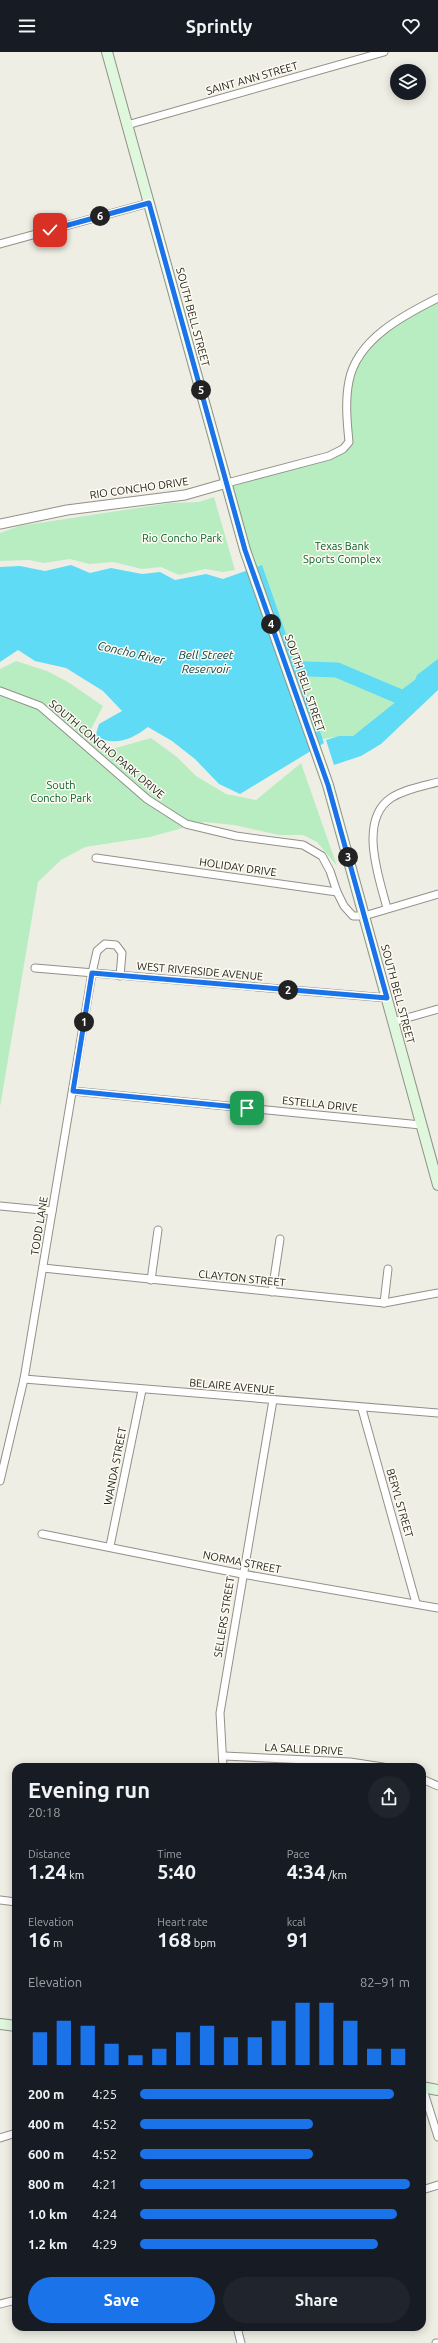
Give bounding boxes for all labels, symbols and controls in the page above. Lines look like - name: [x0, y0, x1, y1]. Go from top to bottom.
- icon: menu: [16, 15, 38, 37]
- icon: heart: [400, 15, 422, 37]
- text: Sprintly: [186, 16, 252, 36]
- street label: SAINT ANN STREET: [205, 59, 299, 97]
- map controls: [390, 64, 426, 100]
- button: layers: [390, 64, 426, 100]
- pin: 6: [90, 206, 110, 226]
- text: 6: [97, 210, 103, 222]
- pin: [33, 213, 67, 247]
- icon: check: [39, 219, 61, 241]
- street label: SOUTH BELL STREET: [174, 266, 212, 368]
- pin: 5: [191, 380, 211, 400]
- text: 5: [198, 384, 204, 396]
- street label: RIO CONCHO DRIVE: [89, 475, 189, 501]
- park label: Rio Concho Park: [142, 532, 223, 544]
- park label: Texas Bank Sports Complex: [303, 540, 381, 565]
- pin: 4: [261, 614, 281, 634]
- text: 4: [268, 618, 274, 630]
- street label: SOUTH BELL STREET: [283, 633, 327, 733]
- water label: Concho River: [96, 638, 166, 667]
- water label: Bell Street Reservoir: [178, 648, 234, 675]
- street label: SOUTH CONCHO PARK DRIVE: [47, 697, 167, 801]
- park label: South Concho Park: [30, 779, 92, 804]
- pin: 3: [338, 847, 358, 867]
- text: 3: [345, 851, 351, 863]
- street label: HOLIDAY DRIVE: [198, 856, 278, 878]
- street label: SOUTH BELL STREET: [379, 943, 417, 1045]
- street label: WEST RIVERSIDE AVENUE: [136, 960, 264, 982]
- pin: 2: [278, 980, 298, 1000]
- text: 2: [285, 984, 291, 996]
- pin: 1: [74, 1012, 94, 1032]
- text: 1: [81, 1016, 87, 1028]
- pin: [230, 1091, 264, 1125]
- street label: ESTELLA DRIVE: [282, 1094, 358, 1114]
- icon: arrive: [236, 1097, 258, 1119]
- street label: TODD LANE: [28, 1196, 50, 1256]
- street label: CLAYTON STREET: [198, 1267, 286, 1289]
- street label: BELAIRE AVENUE: [189, 1376, 275, 1396]
- street label: WANDA STREET: [102, 1426, 128, 1506]
- street label: BERYL STREET: [384, 1467, 416, 1539]
- street label: NORMA STREET: [202, 1549, 282, 1575]
- street label: SELLERS STREET: [212, 1576, 236, 1658]
- street label: LA SALLE DRIVE: [264, 1741, 344, 1757]
- button: share: [368, 1776, 410, 1818]
- text: Evening run: [28, 1777, 150, 1802]
- text: 20:18: [28, 1805, 61, 1819]
- text: Distance: [28, 1848, 71, 1860]
- text: Time: [157, 1848, 182, 1860]
- text: Pace: [287, 1848, 310, 1860]
- text: 1.24: [28, 1860, 67, 1883]
- text: 5:40: [157, 1860, 196, 1883]
- text: 4:34: [287, 1860, 325, 1883]
- text: km: [67, 1869, 84, 1881]
- text: /km: [325, 1869, 347, 1881]
- text: Elevation: [28, 1916, 74, 1928]
- text: Heart rate: [157, 1916, 208, 1928]
- text: kcal: [287, 1916, 306, 1928]
- text: 16: [28, 1928, 51, 1951]
- text: 168: [157, 1928, 191, 1951]
- text: 91: [287, 1928, 309, 1951]
- text: m: [51, 1937, 63, 1949]
- text: bpm: [191, 1937, 216, 1949]
- text: Elevation: [28, 1975, 82, 1989]
- text: 82–91 m: [360, 1975, 410, 1989]
- text: 200 m: [28, 2087, 64, 2101]
- text: 4:25: [92, 2087, 117, 2101]
- text: 400 m: [28, 2117, 64, 2131]
- text: 4:52: [92, 2117, 117, 2131]
- text: 600 m: [28, 2147, 64, 2161]
- text: 4:52: [92, 2147, 117, 2161]
- text: 800 m: [28, 2177, 64, 2191]
- text: 4:21: [92, 2177, 117, 2191]
- text: 1.0 km: [28, 2207, 67, 2221]
- text: 4:24: [92, 2207, 117, 2221]
- text: 1.2 km: [28, 2237, 67, 2251]
- text: 4:29: [92, 2237, 117, 2251]
- button: Save: [28, 2277, 215, 2323]
- button: Share: [223, 2277, 410, 2323]

